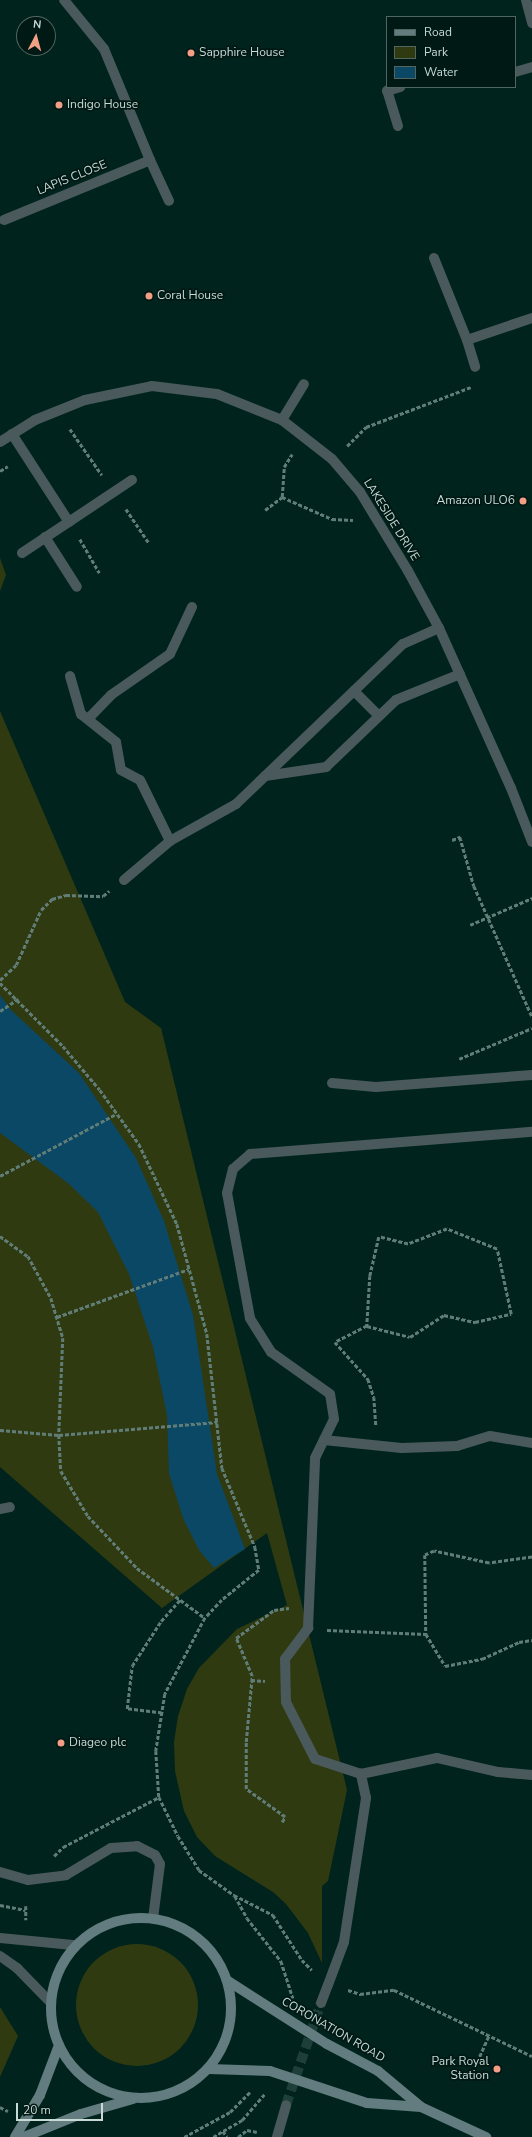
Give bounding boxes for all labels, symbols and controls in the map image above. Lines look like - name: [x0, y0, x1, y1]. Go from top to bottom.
- north arrow: [16, 16, 56, 56]
- legend: [386, 16, 516, 88]
- text: N: [32, 17, 42, 32]
- text: Road: [424, 24, 452, 40]
- text: Park: [424, 44, 448, 60]
- place label: Sapphire House: [199, 46, 285, 60]
- marker: Sapphire House: [186, 48, 196, 58]
- text: Water: [424, 64, 458, 80]
- place label: Indigo House: [67, 98, 138, 112]
- marker: Indigo House: [54, 100, 64, 110]
- street label: LAPIS CLOSE: [35, 157, 109, 199]
- place label: Coral House: [157, 289, 223, 303]
- marker: Coral House: [144, 291, 154, 301]
- street label: LAKESIDE DRIVE: [360, 476, 422, 564]
- place label: Amazon ULO6: [436, 494, 515, 508]
- marker: Amazon ULO6: [518, 496, 528, 506]
- place label: Diageo plc: [69, 1736, 126, 1750]
- marker: Diageo plc: [56, 1738, 66, 1748]
- street label: CORONATION ROAD: [279, 1995, 387, 2065]
- place label: Park Royal Station: [432, 2055, 489, 2083]
- marker: Park Royal Station: [492, 2064, 502, 2074]
- scale bar: [18, 2095, 105, 2121]
- text: 20 m: [23, 2102, 51, 2118]

